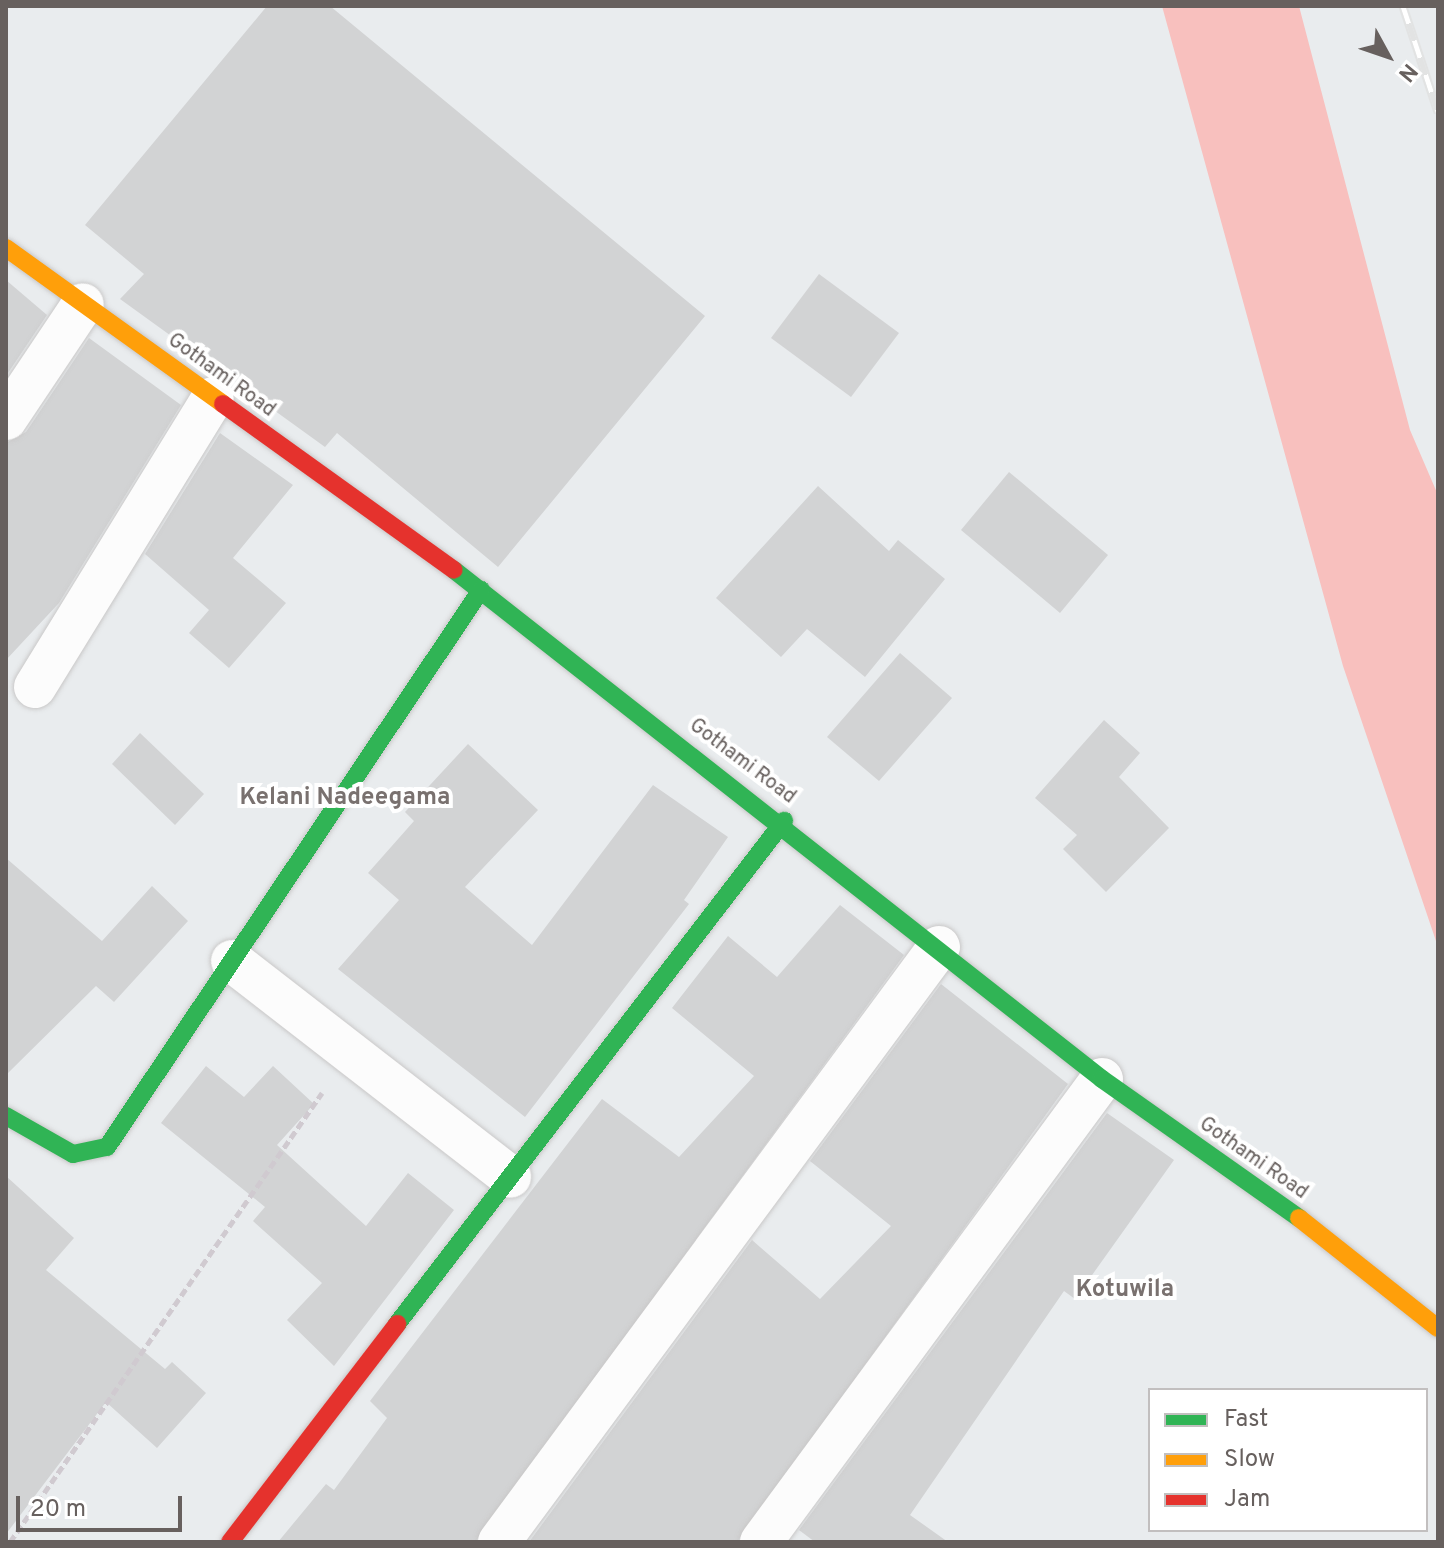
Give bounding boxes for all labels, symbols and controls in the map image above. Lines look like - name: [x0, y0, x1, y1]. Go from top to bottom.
- north arrow: [1348, 16, 1428, 96]
- text: N: [1391, 57, 1422, 86]
- street label: Gothami Road: [163, 329, 279, 423]
- street label: Gothami Road: [684, 714, 800, 810]
- district label: Kelani Nadeegama: [240, 785, 450, 813]
- street label: Gothami Road: [1194, 1113, 1312, 1205]
- district label: Kotuwila: [1076, 1277, 1174, 1305]
- legend: [1148, 1388, 1428, 1532]
- text: Fast: [1224, 1405, 1268, 1435]
- text: Slow: [1224, 1445, 1275, 1475]
- scale bar: [20, 1480, 186, 1530]
- text: Jam: [1224, 1485, 1270, 1515]
- text: 20 m: [30, 1495, 86, 1525]

